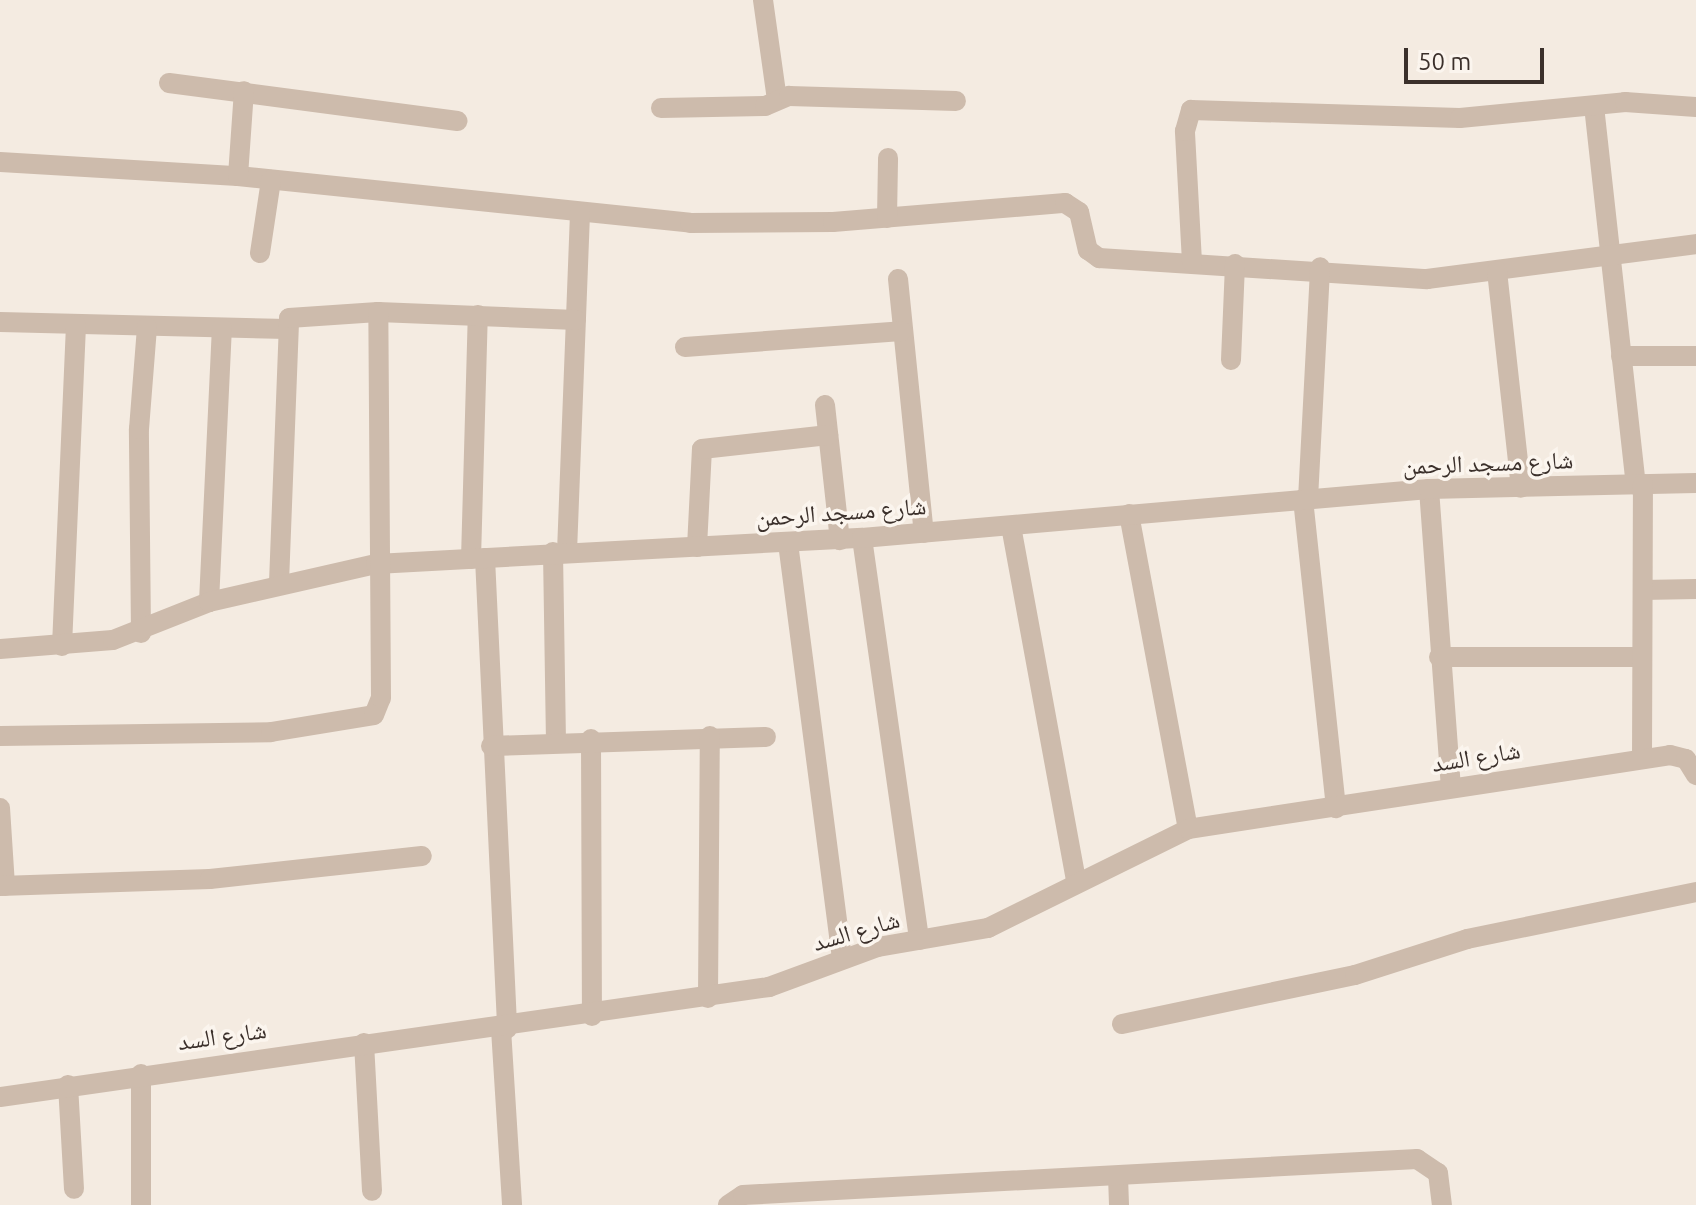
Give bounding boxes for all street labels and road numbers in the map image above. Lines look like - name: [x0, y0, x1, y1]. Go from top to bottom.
- street label: شارع مسجد الرحمن: [1402, 446, 1574, 480]
- street label: شارع مسجد الرحمن: [755, 492, 927, 532]
- street label: شارع السد: [1430, 736, 1522, 778]
- street label: شارع السد: [809, 905, 903, 957]
- street label: شارع السد: [176, 1016, 268, 1056]

